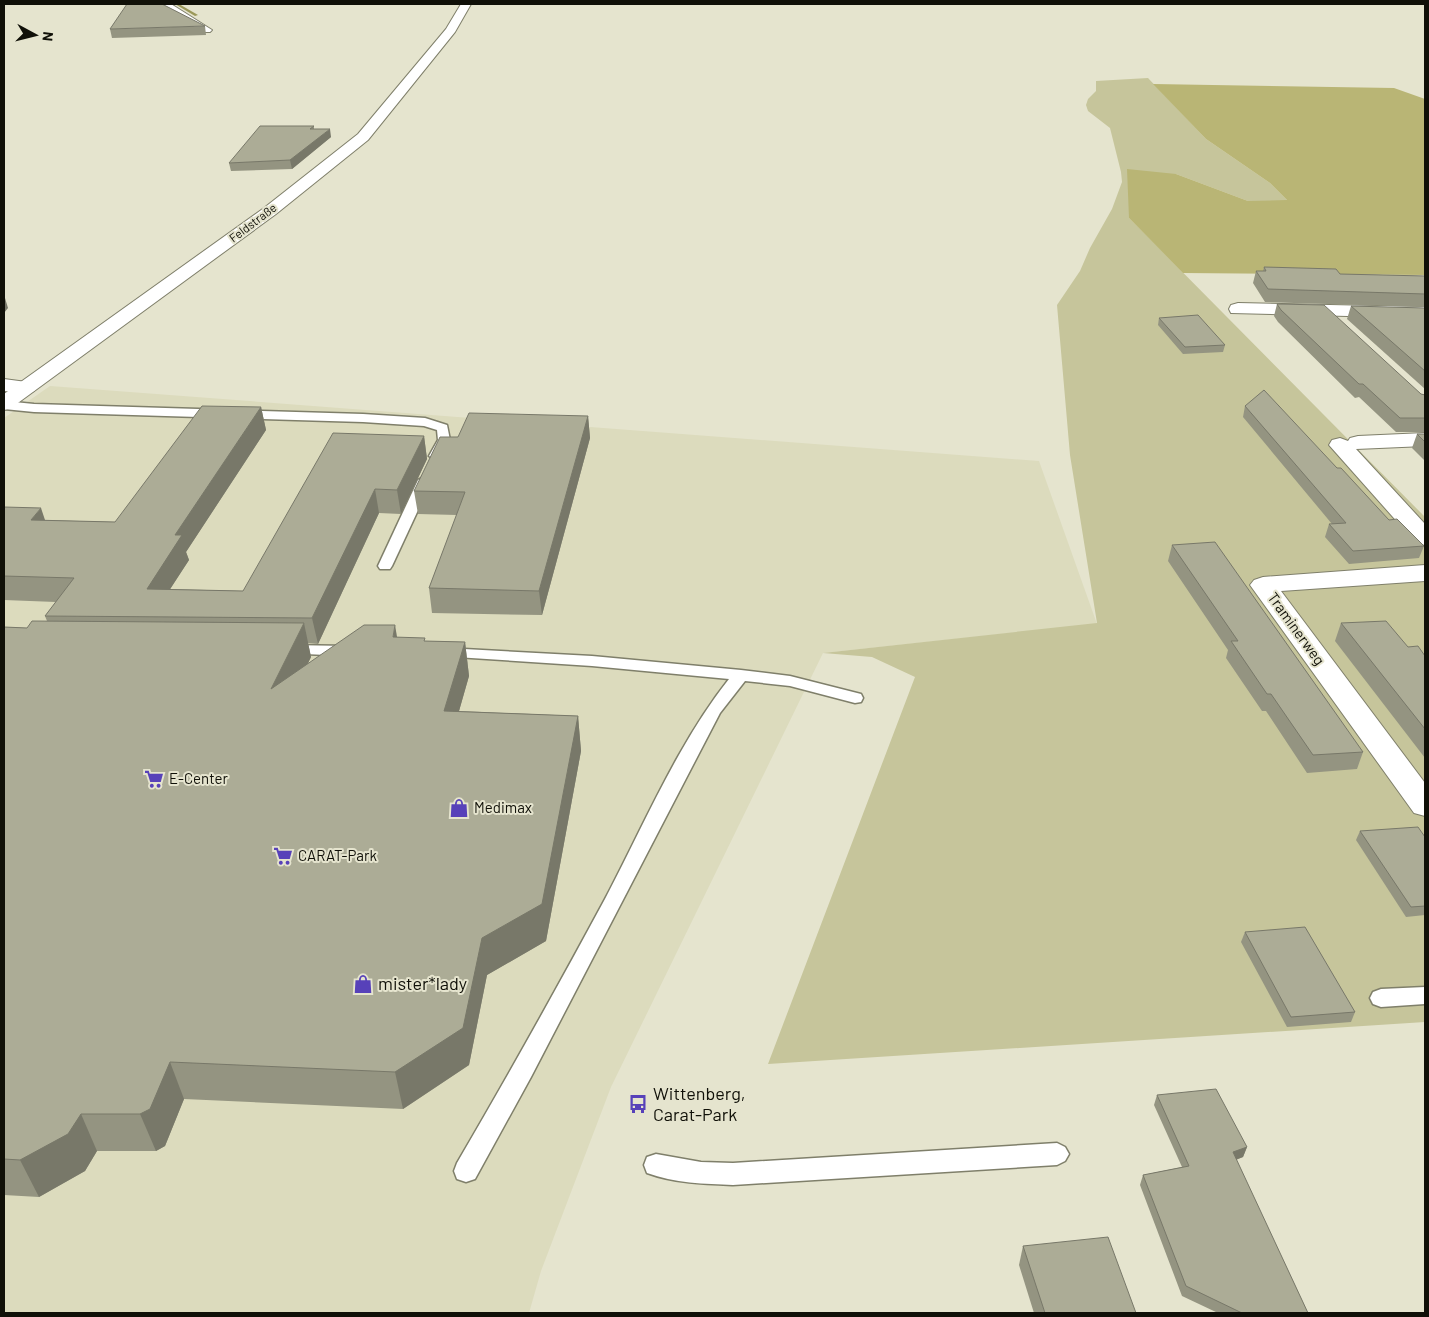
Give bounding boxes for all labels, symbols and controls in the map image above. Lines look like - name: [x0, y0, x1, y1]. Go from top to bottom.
- north arrow: [10, 10, 60, 60]
- text: N: [39, 31, 57, 42]
- street label: Feldstraße: [226, 200, 279, 245]
- street label: Traminerweg: [1264, 589, 1329, 668]
- supermarket icon: E-Center: [143, 768, 165, 790]
- place label: E-Center: [169, 769, 228, 787]
- shop icon: Medimax: [448, 797, 470, 819]
- place label: Medimax: [474, 798, 532, 816]
- supermarket icon: CARAT-Park: [272, 845, 294, 867]
- place label: CARAT-Park: [298, 846, 377, 864]
- place label: mister*lady: [378, 972, 467, 994]
- shop icon: mister*lady: [352, 973, 374, 995]
- place label: Wittenberg, Carat-Park: [653, 1082, 746, 1125]
- bus stop icon: Wittenberg, Carat-Park: [627, 1093, 649, 1115]

